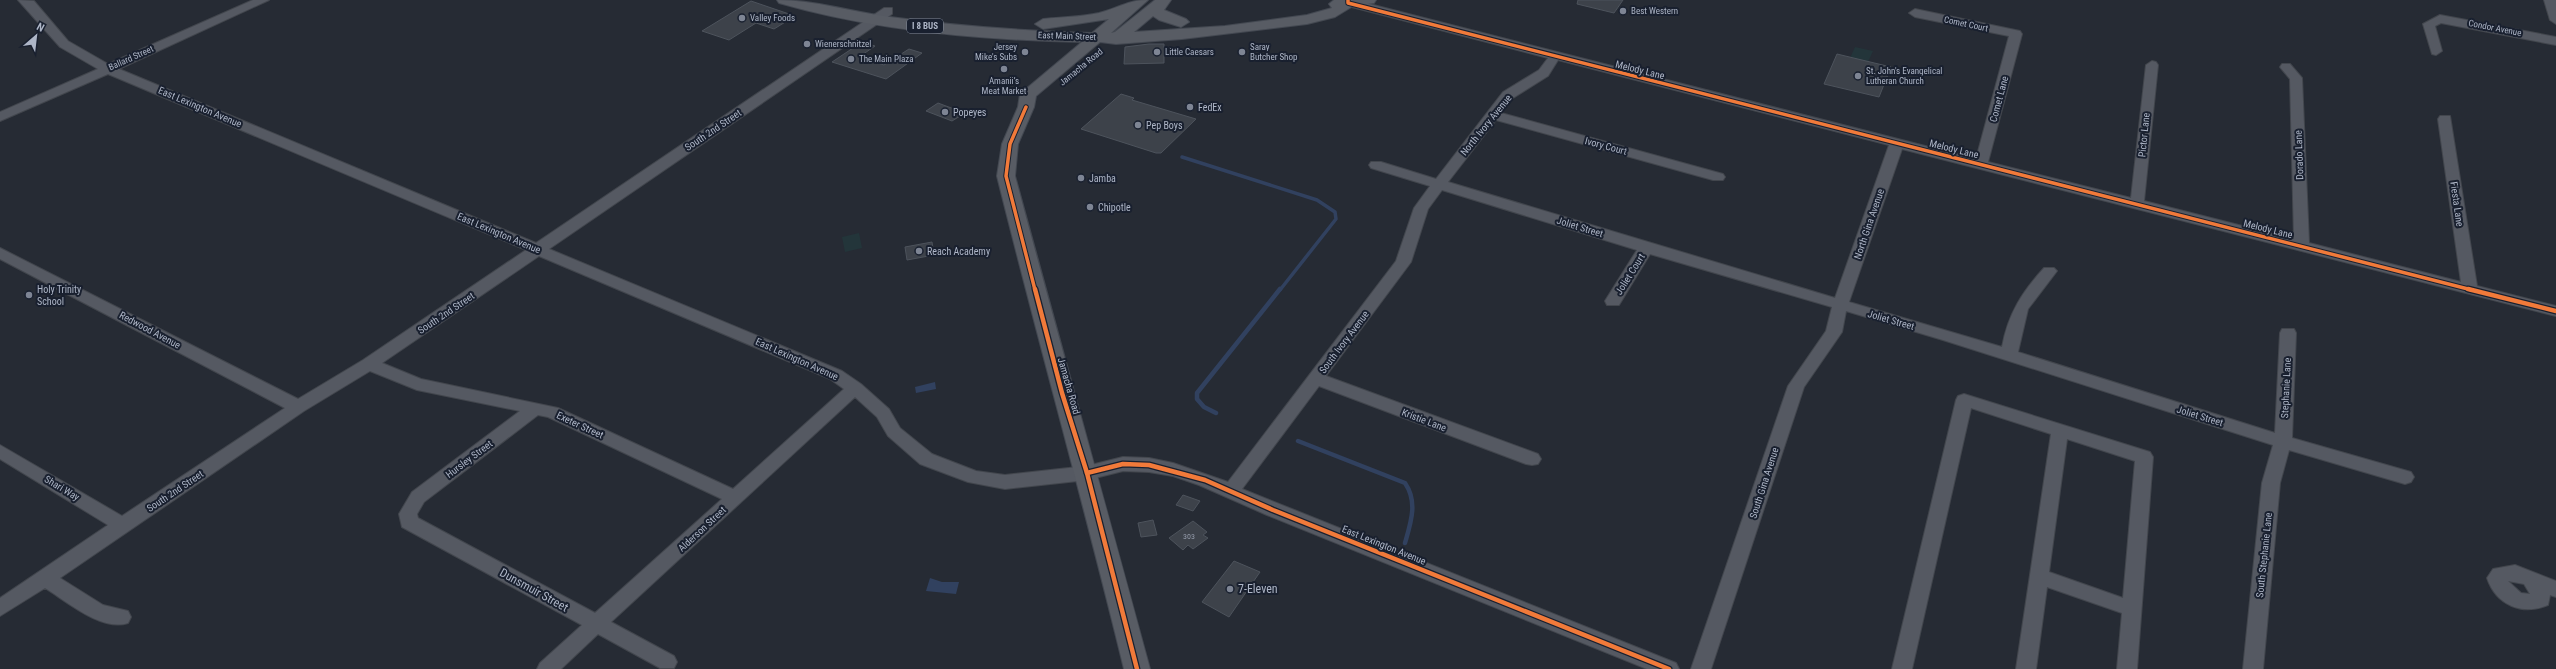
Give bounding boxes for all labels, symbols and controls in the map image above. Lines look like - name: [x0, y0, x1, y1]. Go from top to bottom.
- marker: Best Western: [1618, 6, 1628, 16]
- place label: Best Western: [1631, 6, 1678, 16]
- marker: Valley Foods: [737, 13, 747, 23]
- place label: Valley Foods: [750, 13, 795, 23]
- street label: Comet Court: [1943, 14, 1989, 34]
- north arrow: [16, 16, 56, 56]
- street label: Condor Avenue: [2468, 18, 2522, 38]
- road number: I 8 BUS: [907, 19, 943, 33]
- text: N: [34, 20, 47, 35]
- street label: East Main Street: [1038, 30, 1097, 42]
- marker: Wienerschnitzel: [802, 39, 812, 49]
- place label: Wienerschnitzel: [815, 39, 871, 49]
- place label: Jersey Mike's Subs: [975, 42, 1017, 62]
- place label: Saray Butcher Shop: [1250, 42, 1298, 62]
- street label: Ballard Street: [107, 44, 155, 72]
- marker: Jersey Mike's Subs: [1020, 47, 1030, 57]
- street label: Jamacha Road: [1057, 47, 1105, 87]
- marker: Little Caesars: [1152, 47, 1162, 57]
- place label: Little Caesars: [1165, 47, 1214, 57]
- marker: Saray Butcher Shop: [1237, 47, 1247, 57]
- marker: The Main Plaza: [846, 54, 856, 64]
- place label: The Main Plaza: [859, 54, 914, 64]
- street label: Melody Lane: [1614, 59, 1666, 81]
- marker: Amanii’s Meat Market: [999, 64, 1009, 74]
- place label: St. John's Evangelical Lutheran Church: [1866, 66, 1942, 86]
- marker: St. John's Evangelical Lutheran Church: [1853, 71, 1863, 81]
- street label: Comet Lane: [1988, 74, 2011, 123]
- place label: Amanii’s Meat Market: [982, 76, 1027, 96]
- street label: East Lexington Avenue: [157, 84, 244, 130]
- street label: North Ivory Avenue: [1458, 92, 1514, 157]
- marker: FedEx: [1185, 102, 1195, 112]
- place label: FedEx: [1198, 102, 1222, 113]
- street label: South 2nd Street: [683, 107, 743, 153]
- marker: Popeyes: [940, 107, 950, 117]
- place label: Popeyes: [953, 107, 987, 118]
- street label: Pictor Lane: [2136, 112, 2152, 158]
- marker: Pep Boys: [1133, 120, 1143, 130]
- place label: Pep Boys: [1146, 120, 1183, 131]
- street label: Dorado Lane: [2293, 130, 2305, 180]
- street label: Ivory Court: [1584, 135, 1628, 157]
- street label: Melody Lane: [1928, 138, 1980, 160]
- marker: Jamba: [1076, 173, 1086, 183]
- place label: Jamba: [1089, 173, 1116, 184]
- street label: Fiesta Lane: [2448, 181, 2466, 228]
- street label: North Gina Avenue: [1852, 187, 1886, 261]
- marker: Chipotle: [1085, 202, 1095, 212]
- place label: Chipotle: [1098, 202, 1131, 213]
- street label: East Lexington Avenue: [456, 210, 543, 256]
- street label: Joliet Street: [1556, 215, 1605, 239]
- street label: Melody Lane: [2242, 218, 2294, 240]
- marker: Reach Academy: [914, 246, 924, 256]
- place label: Reach Academy: [927, 246, 990, 257]
- street label: Joliet Court: [1613, 251, 1647, 296]
- place label: Holy Trinity School: [37, 284, 81, 307]
- marker: Holy Trinity School: [24, 290, 34, 300]
- street label: South 2nd Street: [416, 290, 476, 336]
- street label: South Ivory Avenue: [1317, 308, 1371, 375]
- street label: Joliet Street: [1866, 308, 1916, 332]
- street label: Redwood Avenue: [118, 309, 183, 351]
- street label: East Lexington Avenue: [754, 336, 840, 382]
- street label: Jamacha Road: [1056, 356, 1082, 416]
- street label: Stephanie Lane: [2279, 357, 2293, 419]
- street label: Joliet Street: [2176, 404, 2225, 428]
- street label: Kristie Lane: [1400, 407, 1448, 434]
- street label: Exeter Street: [555, 409, 605, 441]
- street label: Hursley Street: [444, 438, 494, 480]
- street label: South Gina Avenue: [1747, 446, 1781, 520]
- street label: South 2nd Street: [145, 468, 205, 514]
- street label: Shari Way: [43, 473, 81, 503]
- street label: Alderson Street: [676, 504, 728, 554]
- street label: South Stephanie Lane: [2254, 511, 2274, 598]
- street label: East Lexington Avenue: [1341, 523, 1428, 567]
- house number: 303: [1183, 532, 1195, 541]
- street label: Dunsmuir Street: [497, 565, 571, 615]
- place label: 7-Eleven: [1238, 582, 1278, 596]
- marker: 7-Eleven: [1225, 584, 1235, 594]

